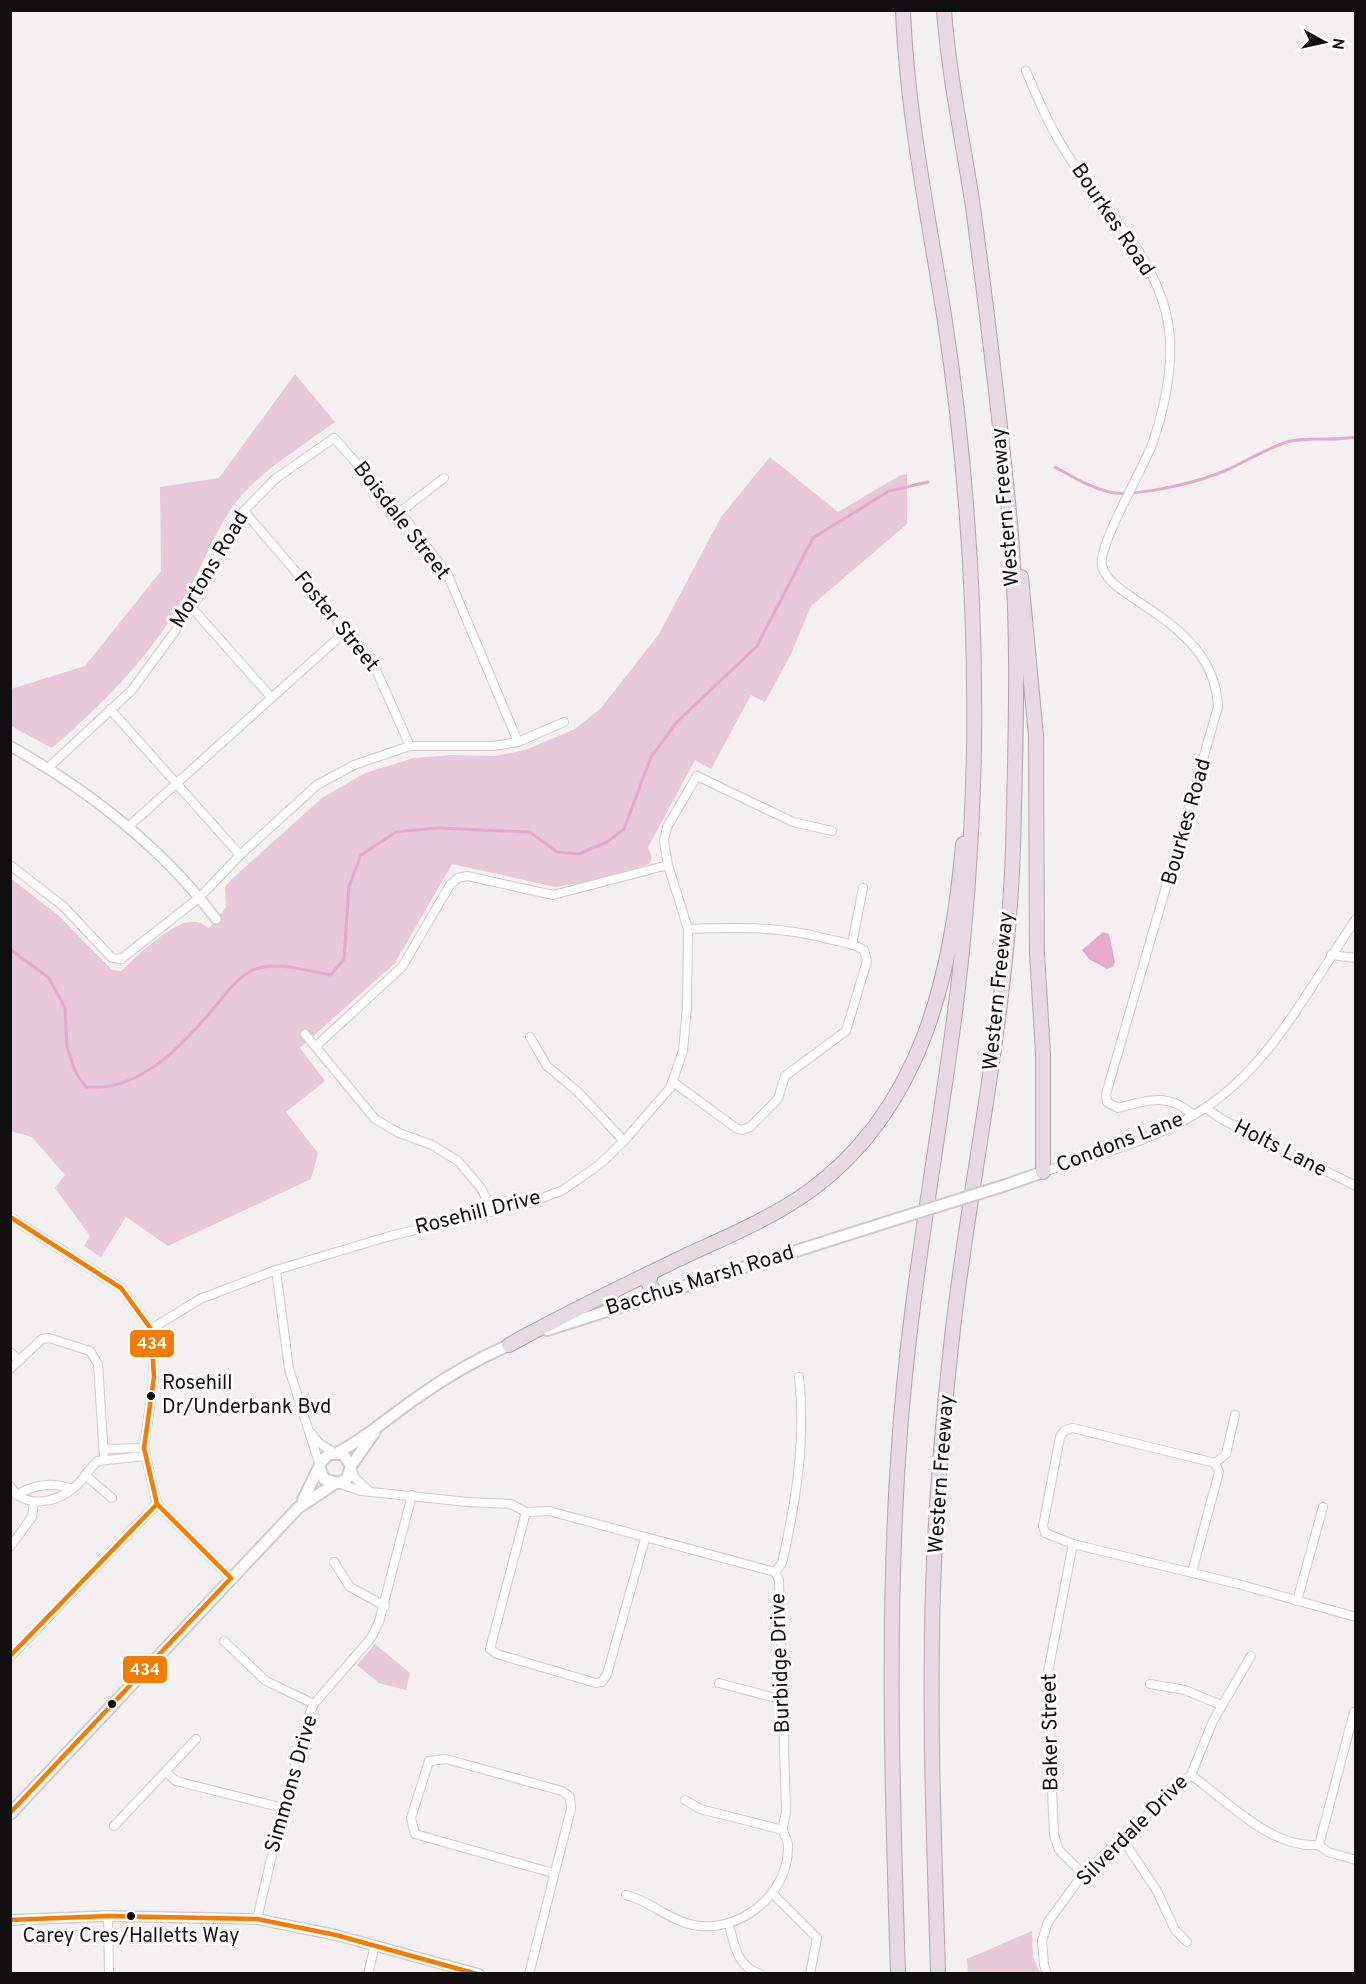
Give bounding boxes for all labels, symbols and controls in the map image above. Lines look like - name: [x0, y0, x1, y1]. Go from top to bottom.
- north arrow: [1294, 12, 1354, 72]
- text: N: [1326, 37, 1348, 51]
- street label: Bourkes Road: [1064, 158, 1160, 282]
- street label: Western Freeway: [986, 426, 1026, 588]
- street label: Boisdale Street: [346, 456, 456, 586]
- street label: Mortons Road: [165, 507, 255, 633]
- street label: Foster Street: [287, 566, 385, 678]
- street label: Bourkes Road: [1156, 755, 1218, 889]
- street label: Western Freeway: [977, 910, 1021, 1072]
- street label: Condons Lane: [1053, 1106, 1187, 1180]
- street label: Holts Lane: [1229, 1114, 1331, 1184]
- street label: Rosehill Drive: [412, 1184, 544, 1242]
- street label: Bacchus Marsh Road: [602, 1239, 798, 1323]
- line badge: 434: [129, 1329, 175, 1358]
- text: 434: [137, 1335, 167, 1355]
- place label: Rosehill Dr/Underbank Bvd: [162, 1371, 331, 1421]
- marker: Rosehill Dr/Underbank Bvd: [145, 1390, 157, 1402]
- street label: Western Freeway: [923, 1393, 961, 1555]
- street label: Burbidge Drive: [765, 1592, 797, 1734]
- line badge: 434: [122, 1655, 168, 1684]
- text: 434: [130, 1661, 160, 1681]
- street label: Baker Street: [1036, 1673, 1066, 1791]
- unlabelled marker: [106, 1698, 118, 1710]
- street label: Simmons Drive: [259, 1712, 325, 1856]
- street label: Silverdale Drive: [1071, 1769, 1195, 1893]
- marker: Carey Cres/Halletts Way: [125, 1910, 137, 1922]
- place label: Carey Cres/Halletts Way: [22, 1924, 240, 1950]

